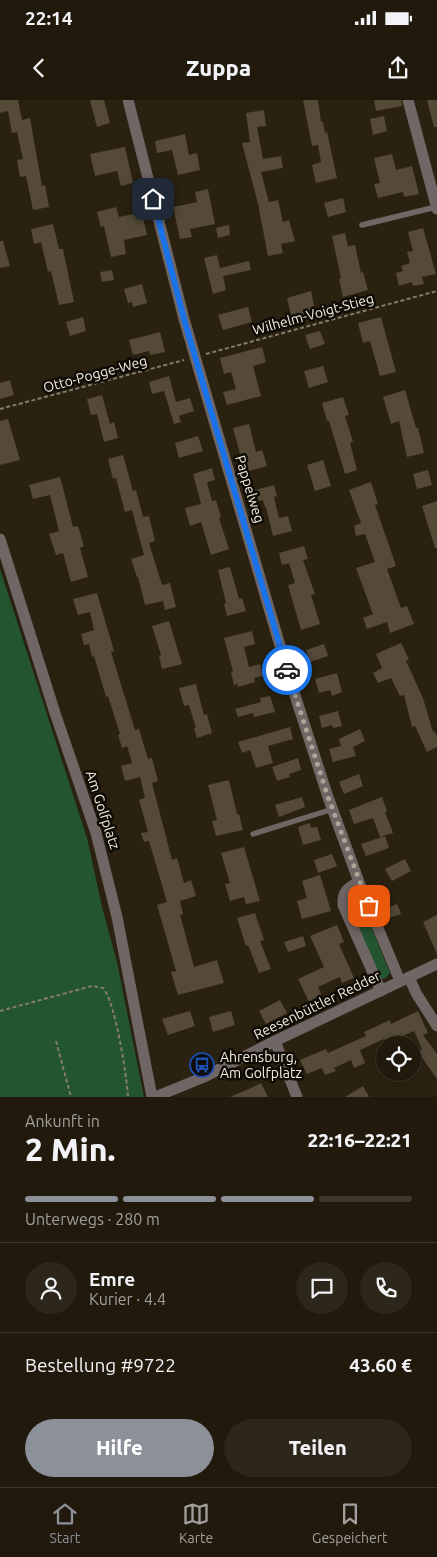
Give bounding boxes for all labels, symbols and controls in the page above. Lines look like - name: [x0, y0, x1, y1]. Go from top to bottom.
- text: 22:14: [25, 7, 73, 29]
- icon: back: [25, 54, 53, 82]
- icon: share: [384, 54, 412, 82]
- text: Zuppa: [186, 55, 251, 80]
- pin: [132, 178, 174, 220]
- icon: home: [139, 185, 167, 213]
- street label: Wilhelm-Voigt-Stieg: [251, 290, 375, 338]
- street label: Otto-Pogge-Weg: [41, 352, 149, 396]
- street label: Pappelweg: [232, 453, 268, 525]
- courier: [262, 645, 312, 695]
- icon: car: [273, 656, 301, 684]
- street label: Am Golfplatz: [83, 769, 123, 851]
- pin: [348, 885, 390, 927]
- icon: bag: [355, 892, 383, 920]
- street label: Reesenbüttler Redder: [251, 967, 384, 1043]
- map controls: [376, 1036, 421, 1081]
- button: locate: [376, 1036, 421, 1081]
- place label: Ahrensburg, Am Golfplatz: [220, 1049, 302, 1081]
- bus stop icon: Ahrensburg, Am Golfplatz: [189, 1052, 215, 1078]
- text: Ankunft in: [25, 1112, 100, 1130]
- text: 22:16–22:21: [307, 1129, 412, 1151]
- text: 2 Min.: [25, 1131, 115, 1167]
- text: Unterwegs · 280 m: [25, 1210, 160, 1228]
- button: person: [25, 1262, 77, 1314]
- button: chat: [296, 1262, 348, 1314]
- button: phone: [360, 1262, 412, 1314]
- text: Emre: [89, 1268, 135, 1290]
- text: Kurier · 4.4: [89, 1290, 166, 1308]
- text: Bestellung #9722: [25, 1354, 176, 1376]
- text: 43.60 €: [349, 1354, 412, 1376]
- button: Hilfe: [25, 1419, 214, 1477]
- button: Teilen: [224, 1419, 412, 1477]
- tab: Start: [49, 1500, 80, 1546]
- tab: Karte: [179, 1500, 213, 1546]
- tab: Gespeichert: [312, 1500, 388, 1546]

